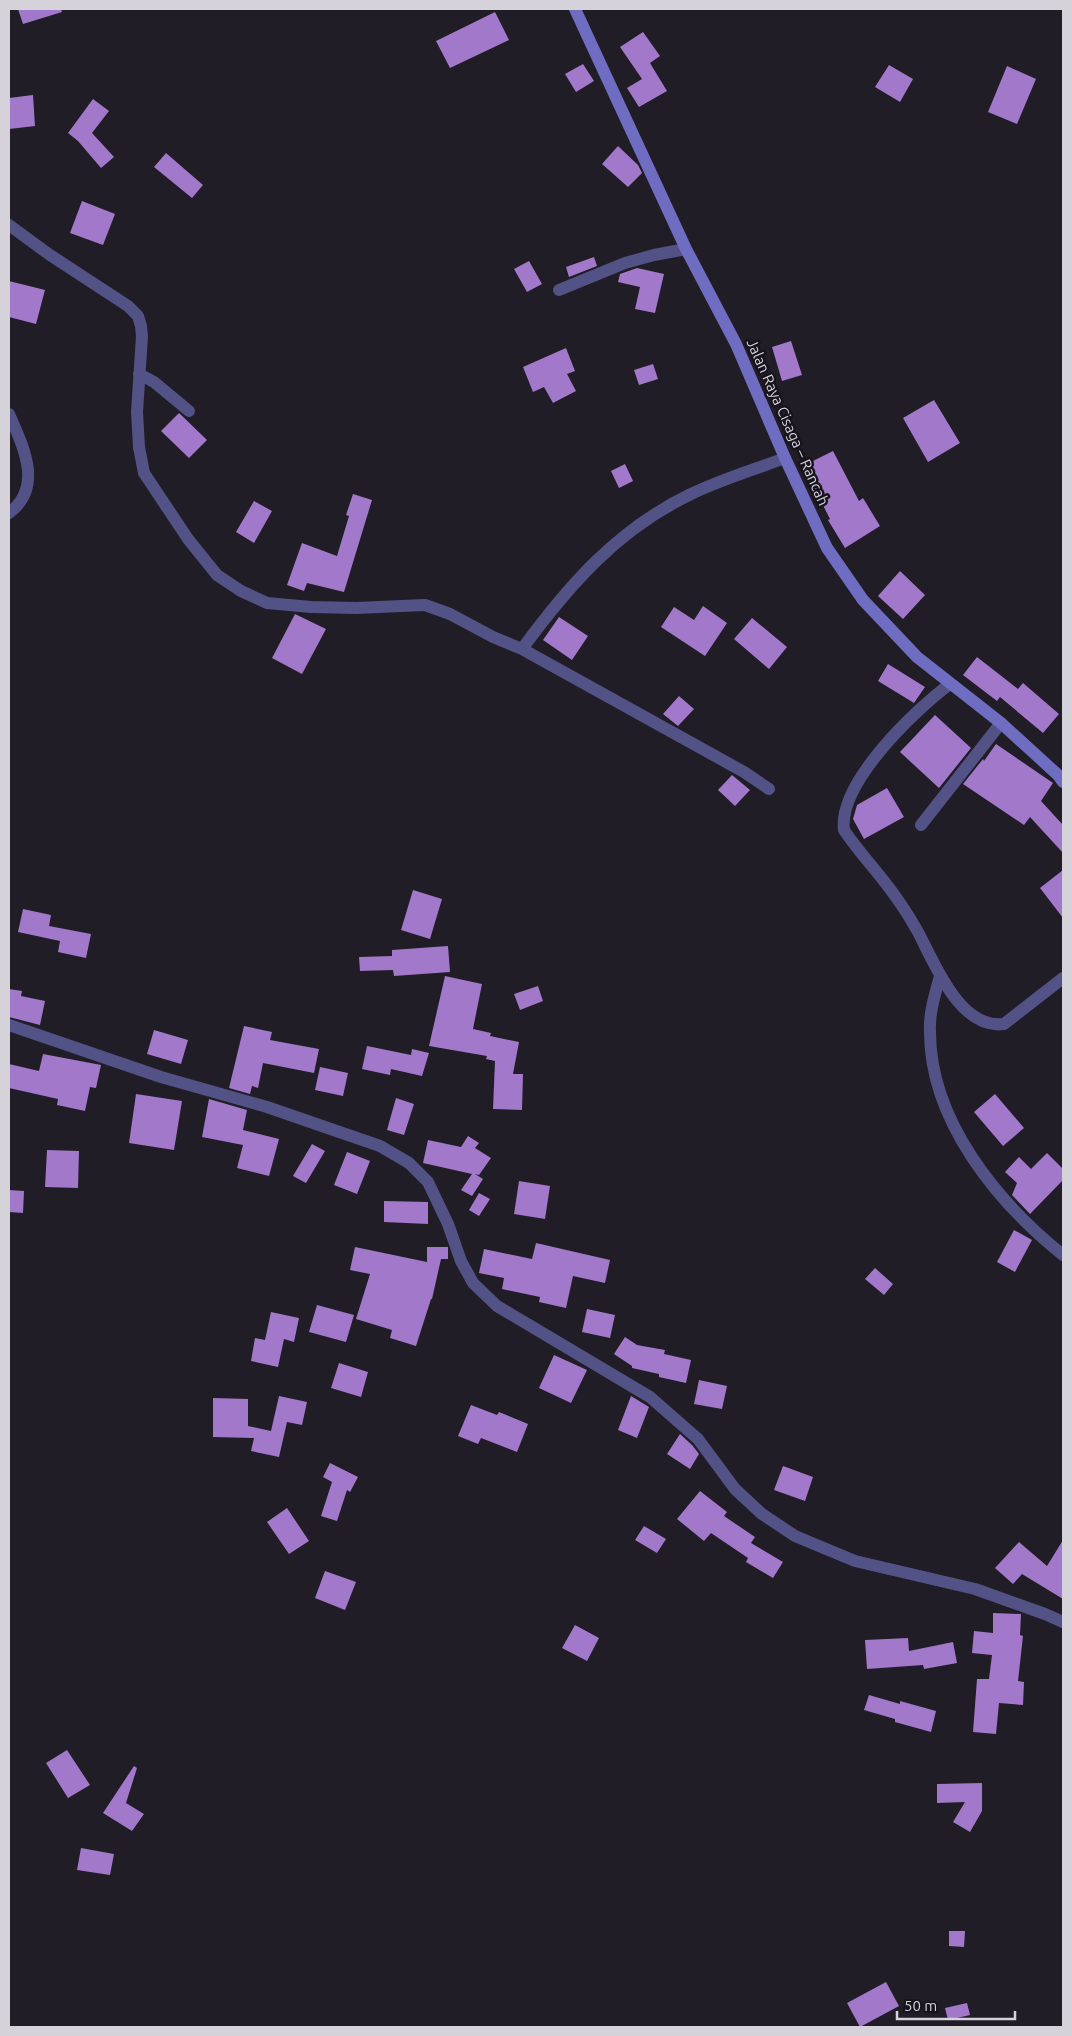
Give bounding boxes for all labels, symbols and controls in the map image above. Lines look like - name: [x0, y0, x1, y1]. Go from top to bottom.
- street label: Jalan Raya Cisaga – Rancah: [743, 336, 833, 508]
- scale bar: [897, 1988, 1014, 2020]
- text: 50 m: [904, 1997, 937, 2014]

